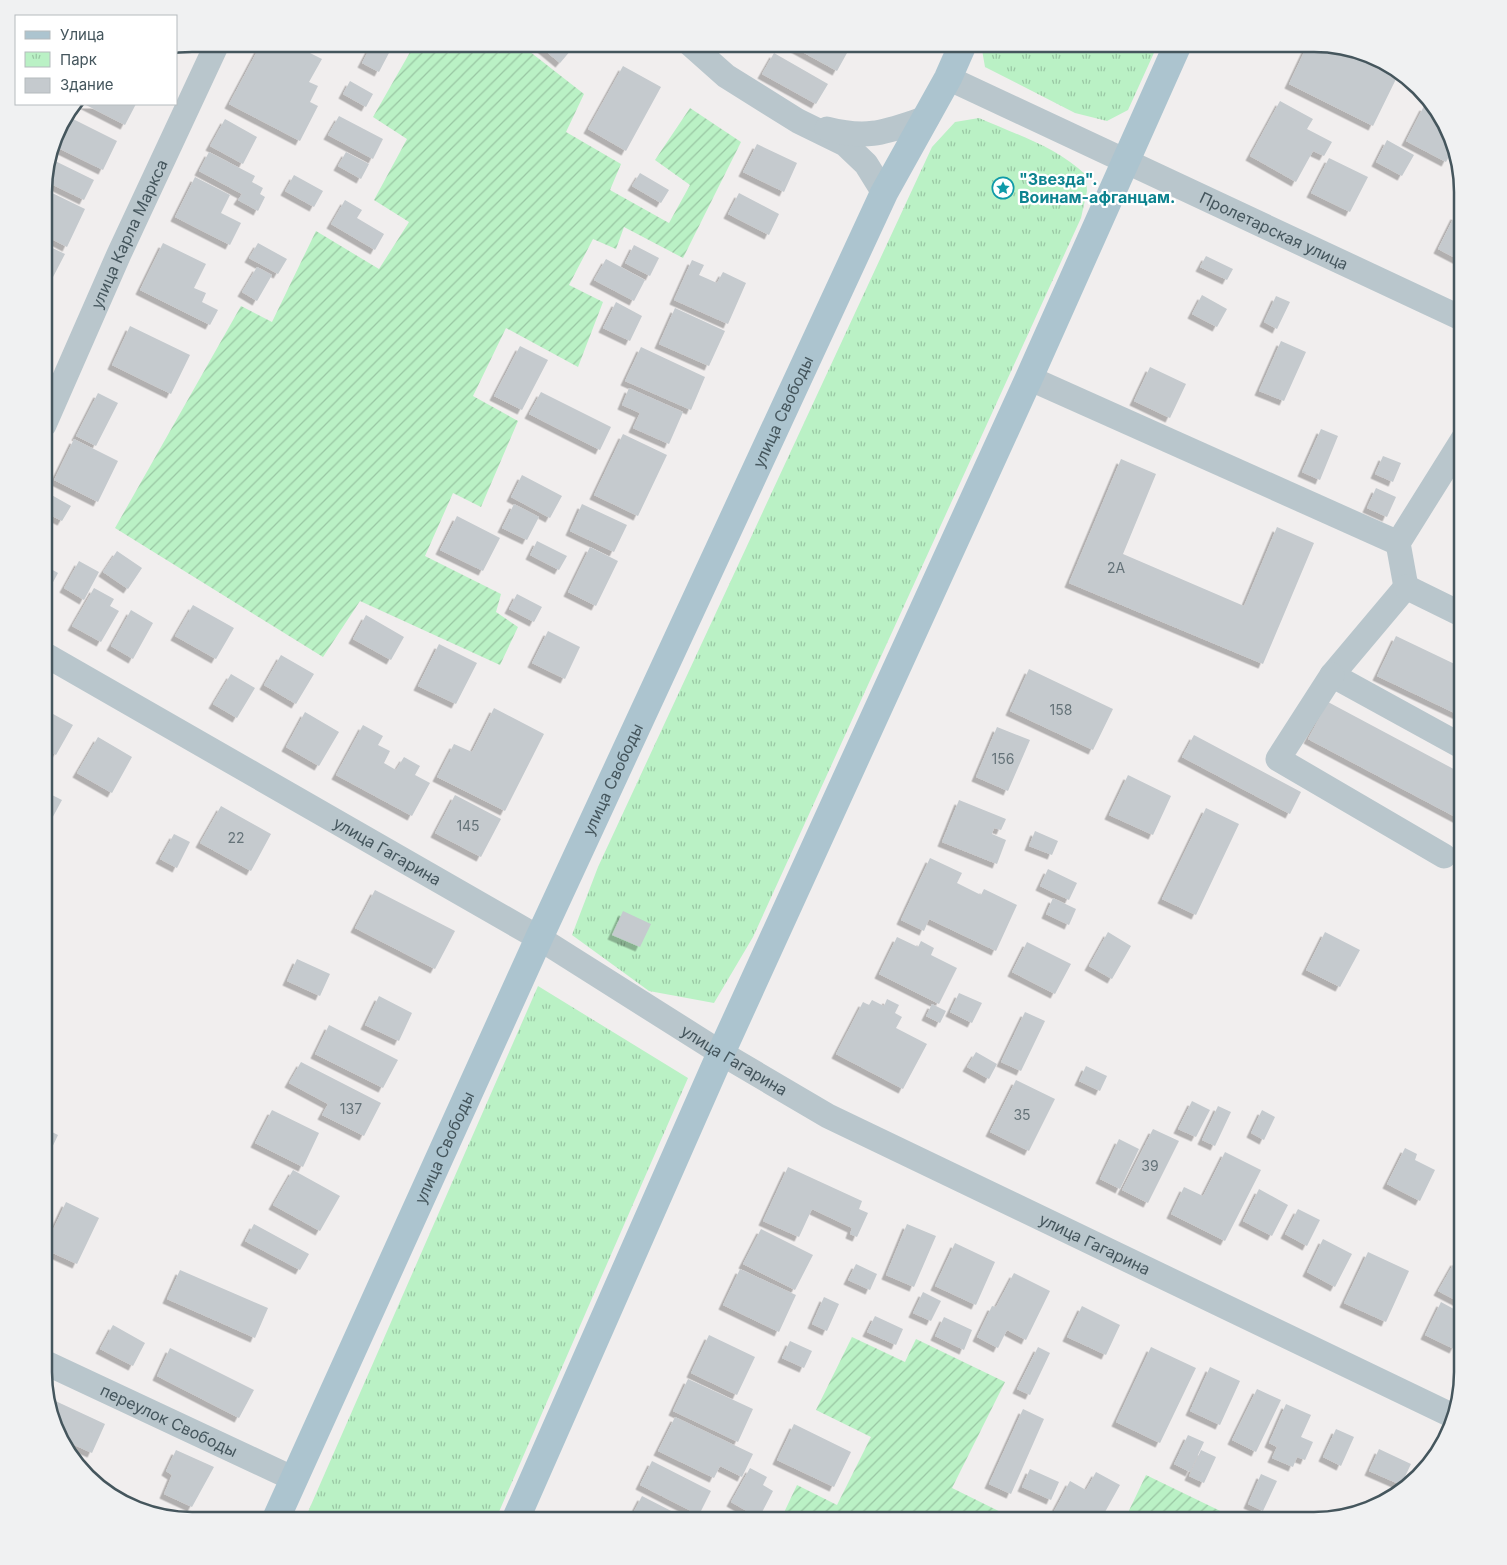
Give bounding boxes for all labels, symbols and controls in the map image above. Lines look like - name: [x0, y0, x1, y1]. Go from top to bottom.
- legend: [15, 15, 178, 105]
- text: Улица: [60, 25, 104, 44]
- text: Парк: [60, 50, 97, 69]
- text: Здание: [60, 75, 114, 94]
- street label: улица Карла Маркса: [86, 156, 172, 312]
- place label: "Звезда". Воинам-афганцам.: [1019, 169, 1175, 207]
- place icon: "Звезда". Воинам-афганцам.: [991, 176, 1015, 200]
- street label: Пролетарская улица: [1197, 187, 1352, 274]
- street label: улица Свободы: [748, 352, 817, 471]
- house number: 2А: [1107, 559, 1125, 576]
- house number: 158: [1050, 701, 1072, 718]
- street label: улица Свободы: [578, 720, 647, 838]
- house number: 156: [992, 750, 1014, 767]
- street label: улица Гагарина: [330, 812, 445, 890]
- house number: 145: [456, 817, 480, 834]
- house number: 22: [227, 829, 245, 846]
- street label: улица Гагарина: [677, 1020, 791, 1100]
- street label: улица Свободы: [410, 1088, 478, 1207]
- house number: 137: [340, 1100, 362, 1117]
- house number: 35: [1013, 1106, 1031, 1123]
- house number: 39: [1141, 1157, 1159, 1174]
- street label: улица Гагарина: [1036, 1209, 1153, 1279]
- street label: переулок Свободы: [97, 1380, 241, 1461]

